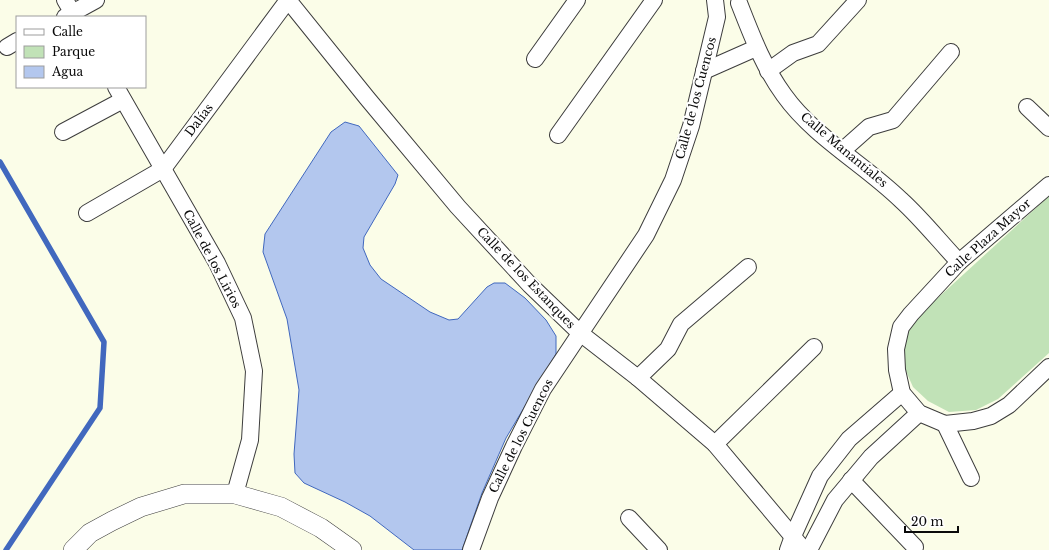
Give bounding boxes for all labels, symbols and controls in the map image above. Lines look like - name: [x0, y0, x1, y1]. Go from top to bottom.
- legend: [16, 16, 146, 88]
- text: Calle: [52, 24, 83, 39]
- street label: Calle de los Cuencos: [672, 35, 719, 161]
- text: Parque: [52, 44, 95, 59]
- text: Agua: [51, 64, 83, 79]
- street label: Dalías: [181, 100, 216, 139]
- street label: Calle Manantiales: [798, 109, 891, 190]
- street label: Calle Plaza Mayor: [942, 195, 1034, 280]
- street label: Calle de los Lirios: [180, 207, 245, 311]
- street label: Calle de los Estanques: [474, 224, 579, 332]
- street label: Calle de los Cuencos: [485, 376, 556, 495]
- scale bar: [905, 508, 958, 534]
- text: 20 m: [911, 514, 943, 529]

